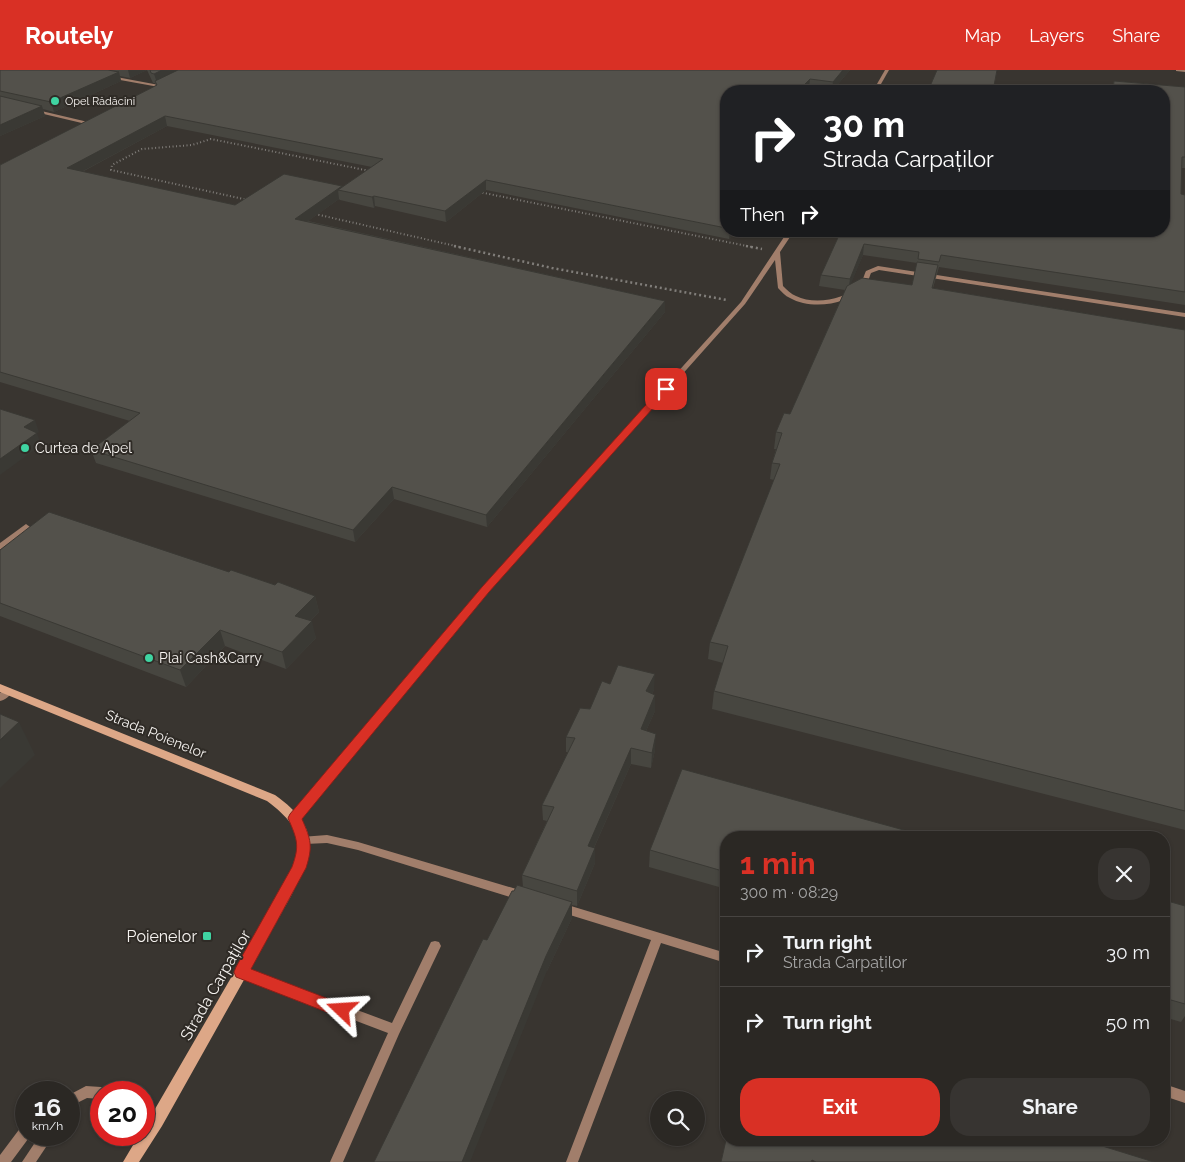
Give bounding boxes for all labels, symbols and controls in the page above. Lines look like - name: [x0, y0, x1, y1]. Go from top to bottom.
- text: Routely: [25, 21, 114, 50]
- text: Map: [965, 25, 1001, 46]
- text: Layers: [1029, 25, 1084, 46]
- text: Share: [1112, 25, 1160, 46]
- marker: Opel Rădăcini: [49, 95, 61, 107]
- place label: Opel Rădăcini: [65, 95, 135, 108]
- text: 30 m: [823, 104, 905, 145]
- icon: right: [740, 105, 805, 170]
- text: Strada Carpaților: [823, 146, 994, 172]
- icon: right: [795, 200, 823, 228]
- text: Then: [740, 203, 785, 225]
- pin: [645, 368, 687, 410]
- icon: arrive: [652, 375, 680, 403]
- place label: Curtea de Apel: [35, 440, 132, 456]
- marker: Curtea de Apel: [19, 442, 31, 454]
- place label: Plai Cash&Carry: [159, 650, 262, 666]
- marker: Plai Cash&Carry: [143, 652, 155, 664]
- street label: Strada Poienelor: [103, 707, 209, 762]
- text: 1 min: [740, 846, 816, 881]
- button: close: [1098, 848, 1150, 900]
- text: 300 m · 08:29: [740, 883, 838, 902]
- street label: Strada Carpaților: [176, 926, 255, 1044]
- place label: Poienelor: [127, 927, 197, 946]
- marker: Poienelor: [201, 930, 213, 942]
- text: Turn right: [783, 931, 872, 953]
- icon: right: [740, 938, 768, 966]
- text: 30 m: [1106, 941, 1150, 963]
- text: Strada Carpaților: [783, 953, 907, 972]
- position arrow: [315, 983, 367, 1035]
- icon: right: [740, 1008, 768, 1036]
- text: Turn right: [783, 1011, 872, 1033]
- text: 50 m: [1106, 1011, 1150, 1033]
- button: Exit: [740, 1078, 940, 1136]
- button: Share: [950, 1078, 1150, 1136]
- speed limit sign: 20: [90, 1081, 155, 1146]
- map controls: [650, 1091, 705, 1146]
- button: search: [650, 1091, 705, 1146]
- text: 16: [34, 1092, 61, 1122]
- text: km/h: [32, 1119, 63, 1133]

